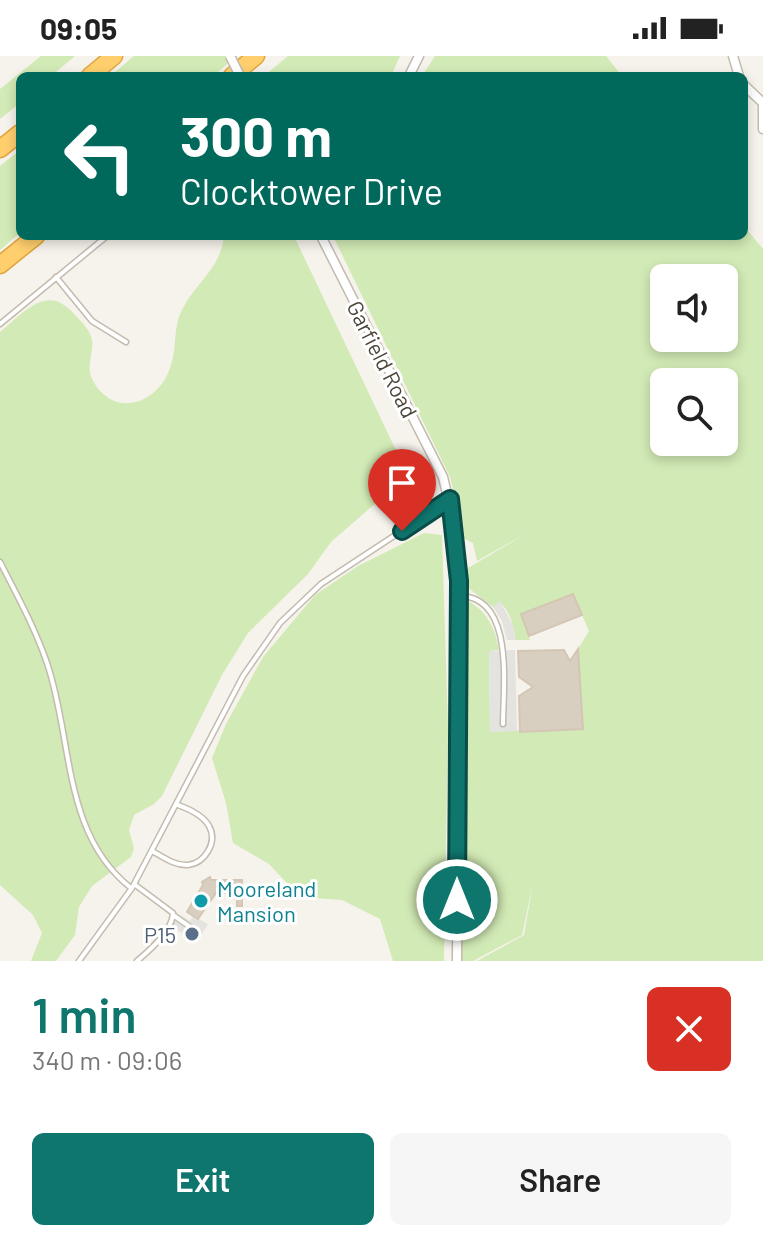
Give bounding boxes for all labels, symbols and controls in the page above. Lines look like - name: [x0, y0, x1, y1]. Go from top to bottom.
- text: 09:05: [40, 10, 117, 46]
- text: 300 m: [180, 101, 332, 168]
- icon: left: [48, 104, 152, 208]
- text: Clocktower Drive: [180, 169, 443, 212]
- map controls: [650, 264, 738, 456]
- button: sound: [650, 264, 738, 352]
- street label: Garfield Road: [342, 296, 424, 422]
- button: search: [650, 368, 738, 456]
- pin: [368, 449, 436, 531]
- icon: arrive: [380, 461, 424, 505]
- position arrow: [415, 858, 499, 942]
- place label: Mooreland Mansion: [217, 875, 316, 926]
- marker: Mooreland Mansion: [192, 892, 210, 910]
- place label: P15: [144, 921, 176, 947]
- marker: P15: [183, 925, 201, 943]
- text: 1 min: [32, 985, 137, 1043]
- button: close: [647, 987, 731, 1071]
- text: 340 m · 09:06: [32, 1044, 182, 1075]
- button: Exit: [32, 1133, 374, 1225]
- button: Share: [390, 1133, 731, 1225]

